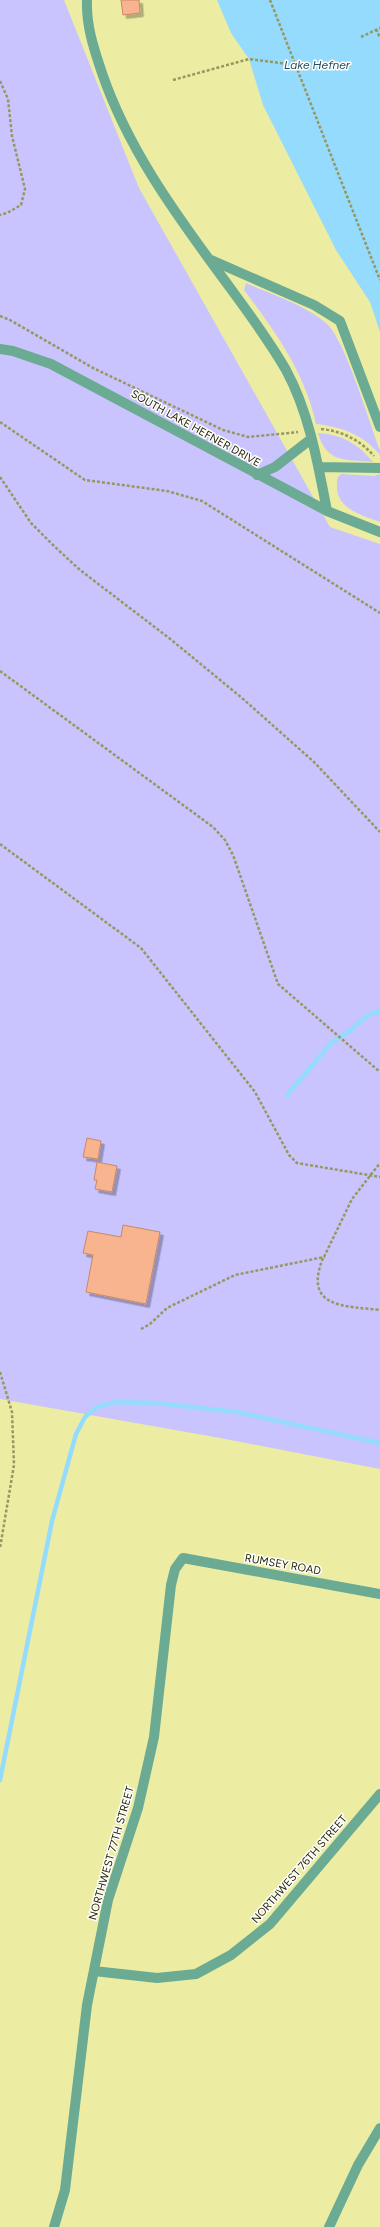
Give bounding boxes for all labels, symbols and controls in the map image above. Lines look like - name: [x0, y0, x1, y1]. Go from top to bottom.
- water label: Lake Hefner: [284, 58, 351, 72]
- street label: SOUTH LAKE HEFNER DRIVE: [129, 387, 263, 470]
- street label: RUMSEY ROAD: [244, 1551, 322, 1578]
- street label: NORTHWEST 77TH STREET: [86, 1785, 137, 1922]
- street label: NORTHWEST 76TH STREET: [249, 1813, 350, 1926]

